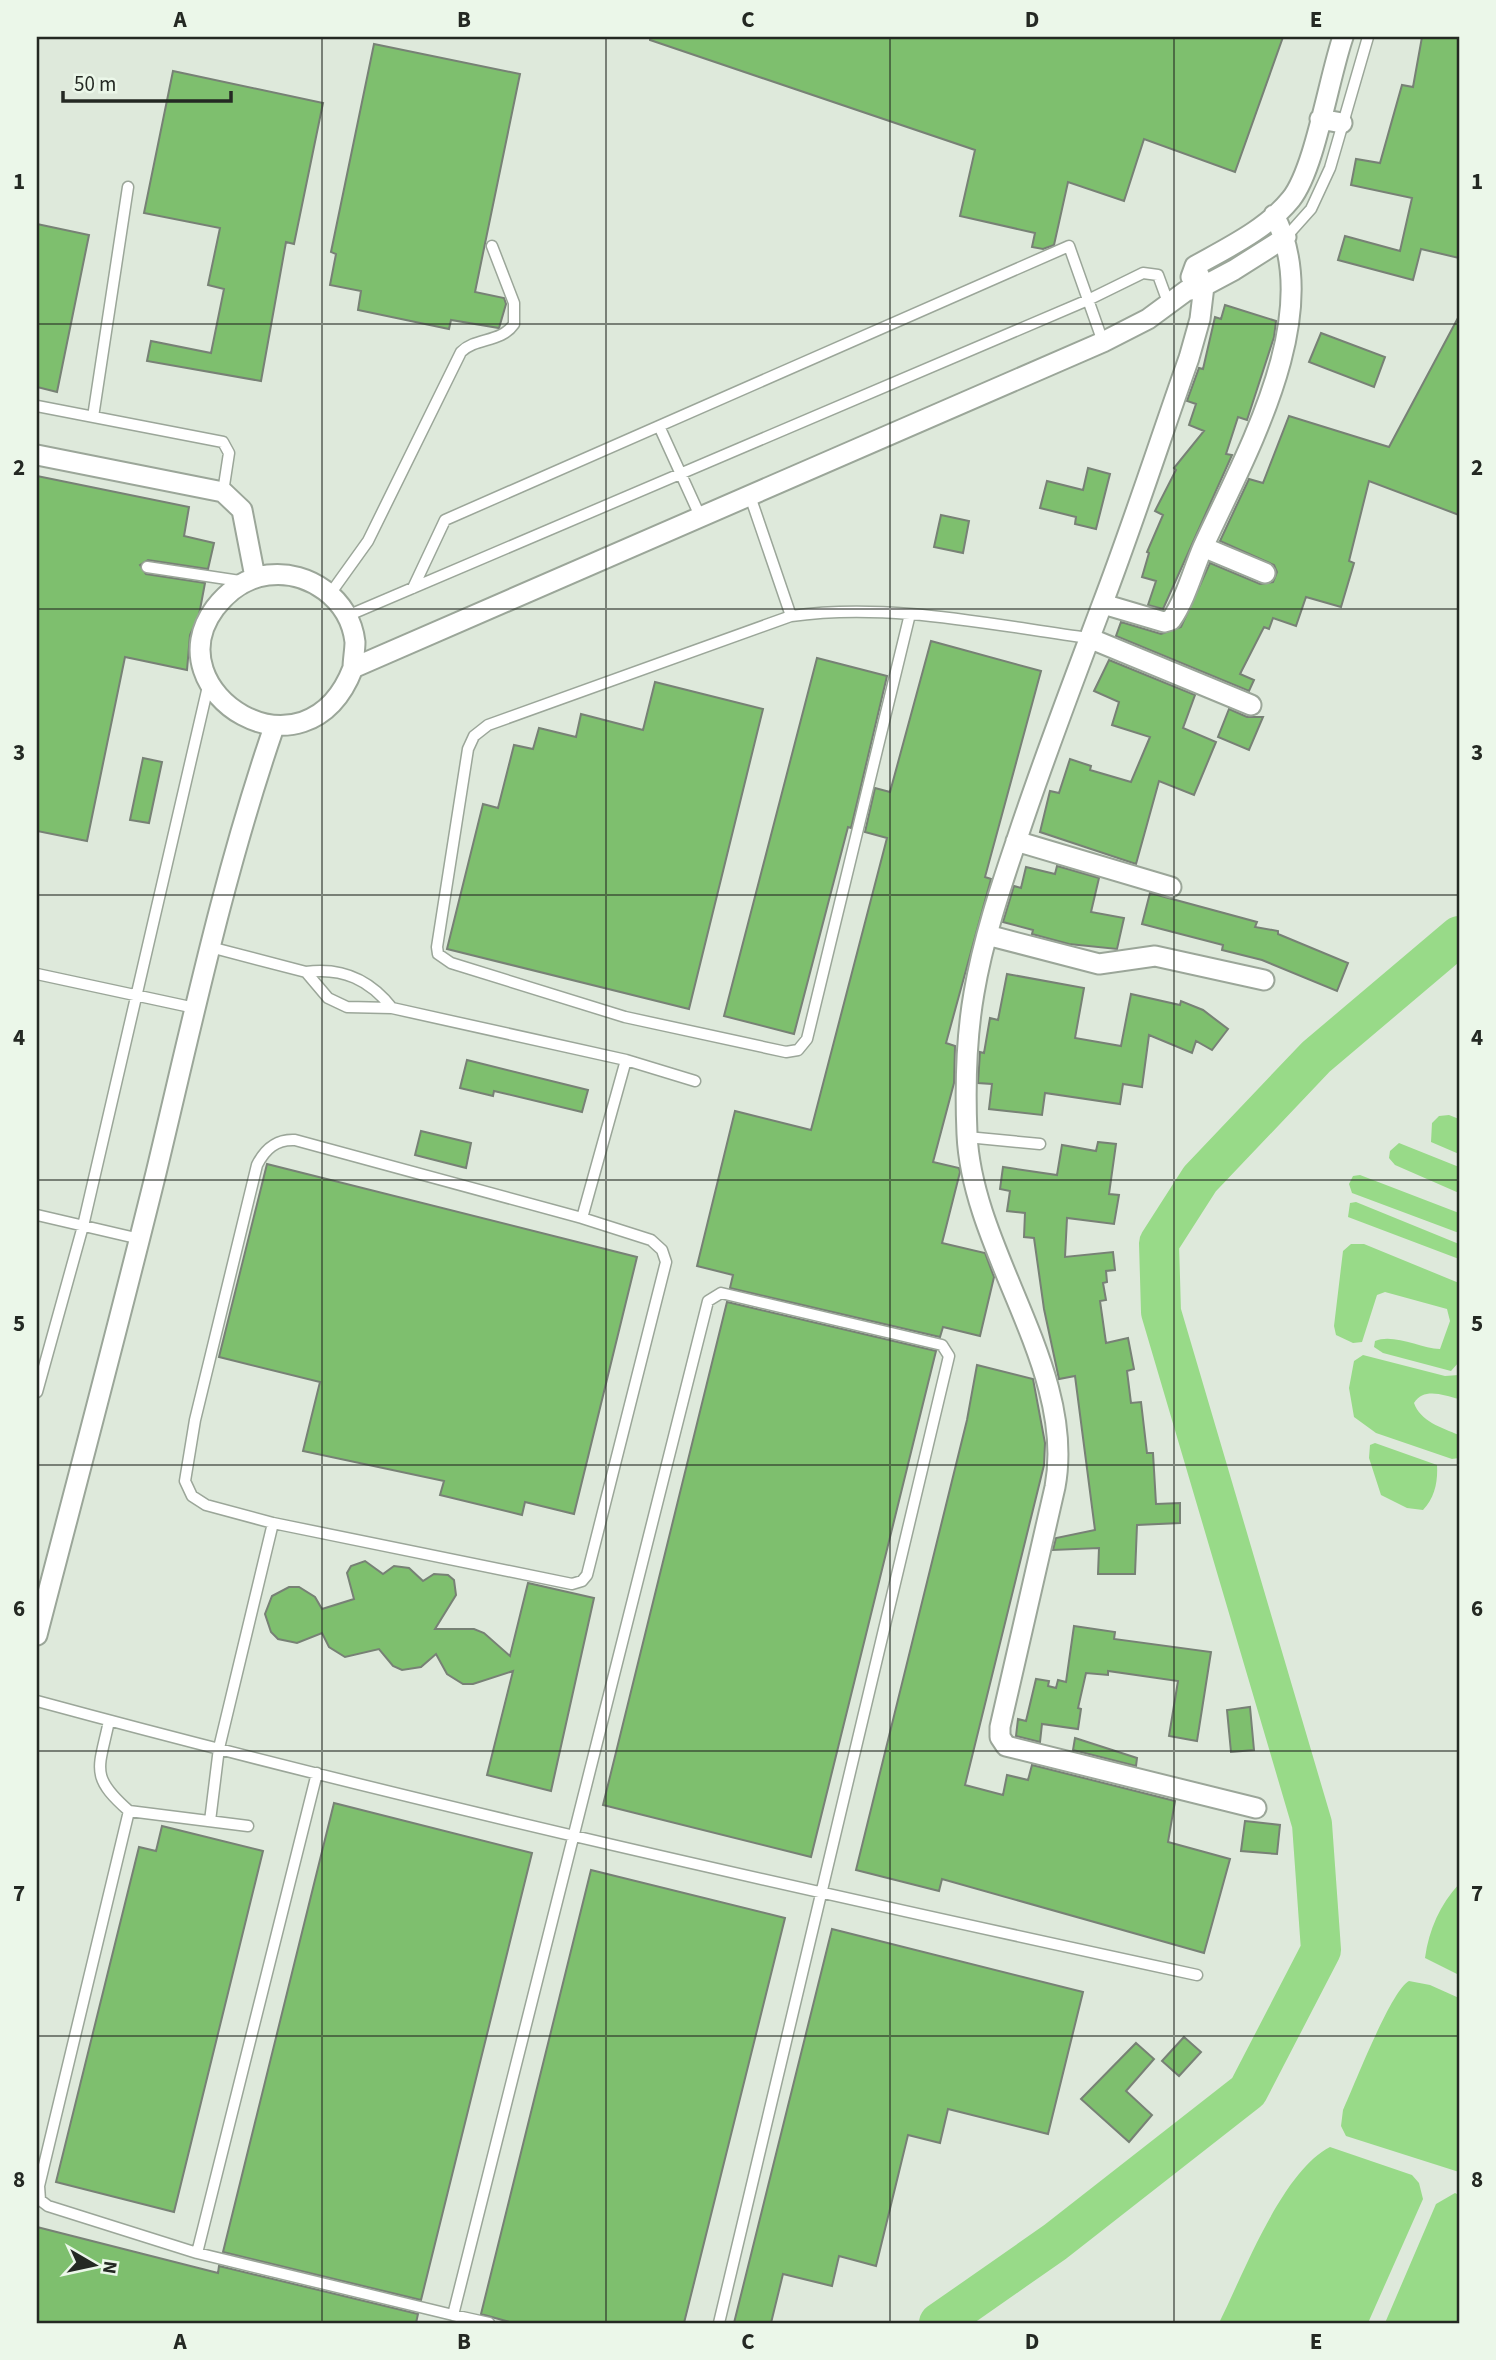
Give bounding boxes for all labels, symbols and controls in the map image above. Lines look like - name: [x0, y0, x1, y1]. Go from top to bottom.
- text: A: [172, 3, 187, 36]
- text: B: [457, 3, 471, 36]
- text: C: [741, 3, 755, 36]
- text: D: [1025, 3, 1039, 36]
- text: E: [1310, 3, 1322, 36]
- scale bar: [63, 60, 231, 104]
- text: 50 m: [74, 69, 116, 99]
- text: 1: [13, 165, 25, 198]
- text: 1: [1471, 165, 1483, 198]
- text: 2: [13, 451, 25, 484]
- text: 2: [1471, 451, 1483, 484]
- text: 3: [13, 736, 25, 769]
- text: 3: [1471, 736, 1483, 769]
- text: 4: [13, 1021, 25, 1054]
- text: 4: [1471, 1021, 1483, 1054]
- text: 5: [13, 1307, 25, 1340]
- text: 5: [1471, 1307, 1483, 1340]
- text: 6: [13, 1592, 25, 1625]
- text: 6: [1471, 1592, 1483, 1625]
- text: 7: [13, 1877, 25, 1910]
- text: 7: [1471, 1877, 1483, 1910]
- text: 8: [13, 2163, 25, 2196]
- text: 8: [1471, 2163, 1483, 2196]
- north arrow: [60, 2230, 130, 2300]
- text: N: [95, 2259, 124, 2276]
- text: A: [172, 2325, 187, 2358]
- text: B: [457, 2325, 471, 2358]
- text: C: [741, 2325, 755, 2358]
- text: D: [1025, 2325, 1039, 2358]
- text: E: [1310, 2325, 1322, 2358]

